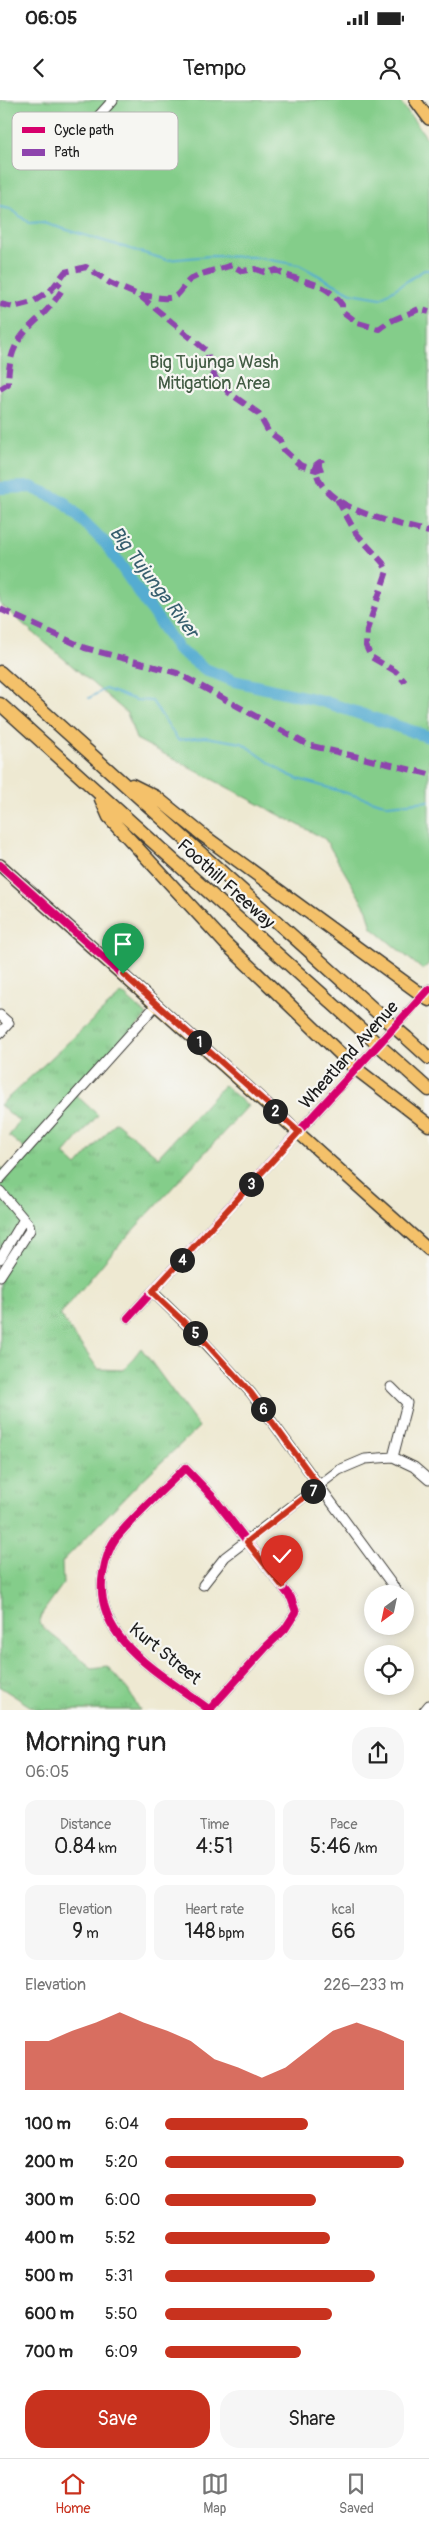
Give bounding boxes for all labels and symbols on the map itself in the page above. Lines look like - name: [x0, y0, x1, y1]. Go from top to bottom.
- legend: [12, 112, 178, 170]
- text: Cycle path: [54, 122, 114, 139]
- text: Path: [54, 144, 79, 161]
- park label: Big Tujunga Wash Mitigation Area: [149, 351, 279, 395]
- water label: Big Tujunga River: [104, 521, 205, 644]
- street label: Foothill Freeway: [172, 834, 280, 934]
- pin: [102, 923, 144, 974]
- street label: Wheatland Avenue: [294, 996, 404, 1114]
- pin: 1: [186, 1030, 212, 1054]
- pin: 2: [262, 1098, 288, 1124]
- pin: 3: [238, 1172, 264, 1196]
- pin: 4: [170, 1248, 194, 1272]
- pin: 5: [182, 1320, 208, 1346]
- pin: 6: [250, 1396, 276, 1422]
- pin: 7: [300, 1478, 326, 1504]
- pin: [261, 1535, 303, 1586]
- north arrow: [364, 1585, 414, 1635]
- street label: Kurt Street: [124, 1618, 206, 1691]

